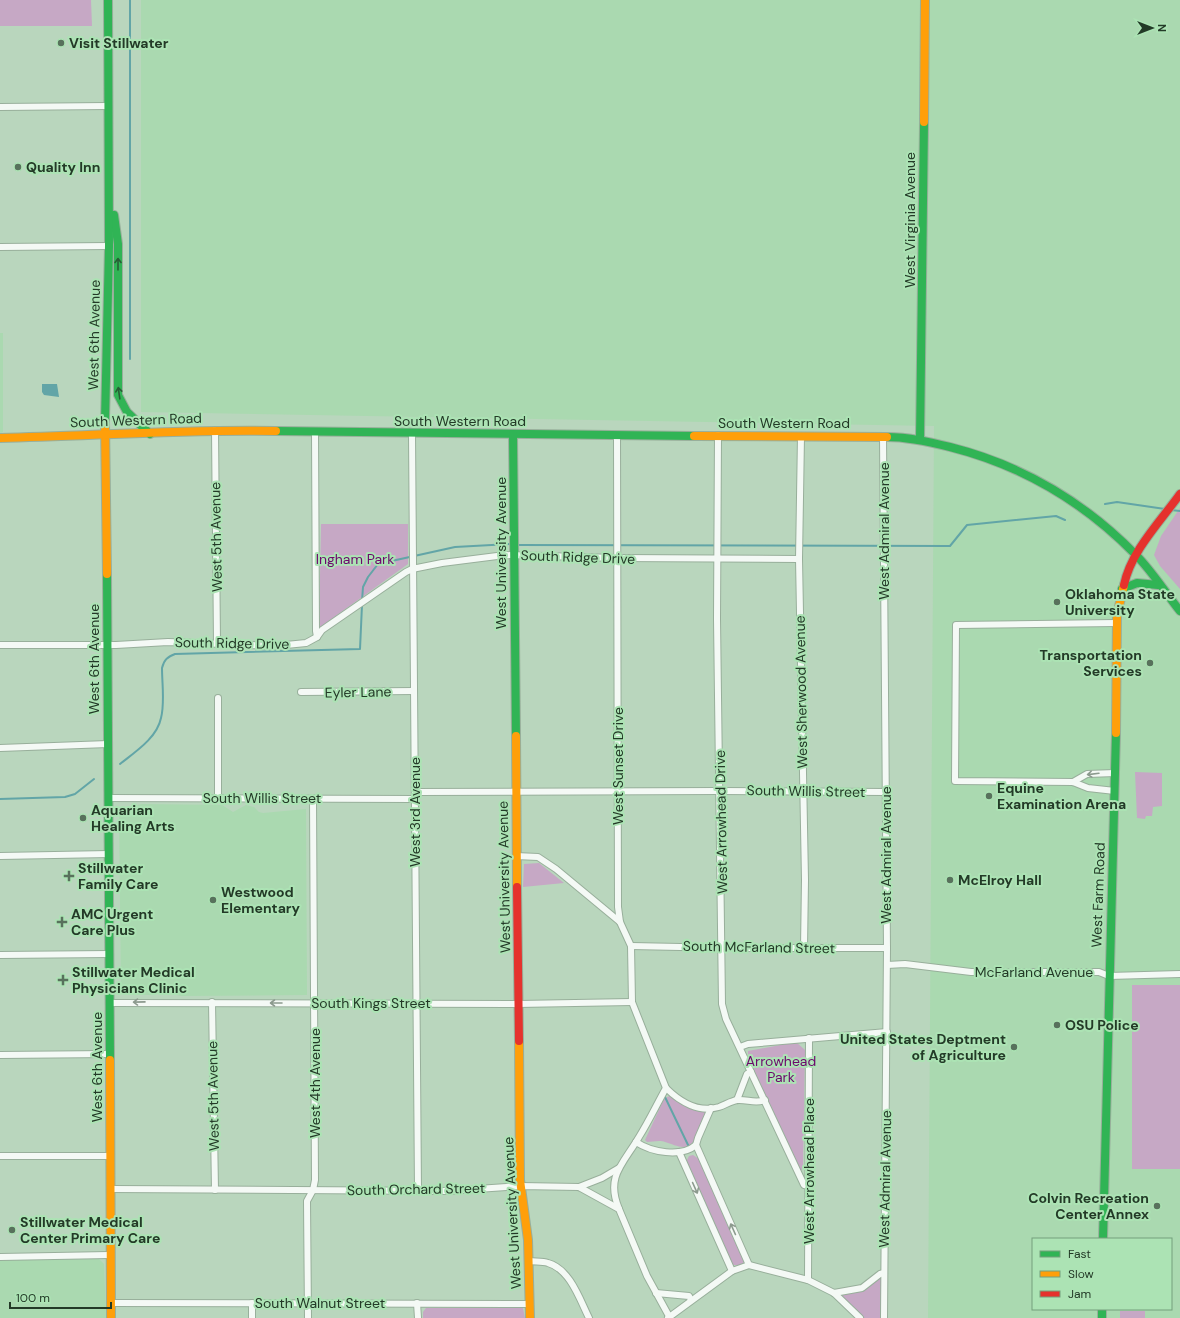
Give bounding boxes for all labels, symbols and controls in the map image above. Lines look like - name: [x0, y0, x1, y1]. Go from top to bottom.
- north arrow: [1132, 8, 1172, 48]
- text: N: [1155, 24, 1169, 32]
- place label: Visit Stillwater: [69, 34, 169, 52]
- marker: Visit Stillwater: [56, 38, 66, 48]
- street label: West Virginia Avenue: [901, 152, 919, 288]
- place label: Quality Inn: [26, 158, 100, 176]
- marker: Quality Inn: [13, 162, 23, 172]
- one-way arrow: [114, 258, 122, 271]
- street label: West 6th Avenue: [84, 280, 104, 390]
- one-way arrow: [115, 387, 123, 400]
- street label: South Western Road: [70, 409, 202, 431]
- street label: South Western Road: [394, 412, 526, 430]
- street label: South Western Road: [718, 414, 850, 432]
- street label: West Admiral Avenue: [875, 462, 893, 600]
- street label: West University Avenue: [492, 477, 510, 629]
- street label: West 5th Avenue: [206, 482, 226, 592]
- street label: South Ridge Drive: [520, 546, 636, 568]
- park label: Ingham Park: [316, 550, 394, 568]
- place label: Oklahoma State University: [1065, 585, 1175, 619]
- marker: Oklahoma State University: [1052, 597, 1062, 607]
- street label: West 6th Avenue: [85, 604, 103, 714]
- street label: West Sherwood Avenue: [791, 615, 811, 769]
- street label: South Ridge Drive: [175, 633, 289, 653]
- place label: Transportation Services: [1040, 646, 1142, 680]
- marker: Transportation Services: [1145, 658, 1155, 668]
- street label: Eyler Lane: [325, 682, 392, 702]
- street label: West Sunset Drive: [609, 707, 627, 825]
- street label: West Arrowhead Drive: [711, 750, 731, 894]
- street label: West 3rd Avenue: [406, 757, 424, 867]
- one-way arrow: [1087, 770, 1100, 778]
- place label: Equine Examination Arena: [997, 779, 1126, 813]
- street label: South Willis Street: [747, 781, 865, 801]
- street label: West Admiral Avenue: [877, 786, 895, 924]
- street label: South Willis Street: [203, 789, 321, 807]
- marker: Equine Examination Arena: [984, 791, 994, 801]
- place label: Aquarian Healing Arts: [91, 801, 175, 835]
- street label: West University Avenue: [494, 801, 514, 953]
- marker: Aquarian Healing Arts: [78, 813, 88, 823]
- street label: West Farm Road: [1087, 842, 1109, 948]
- place label: Stillwater Family Care: [78, 859, 158, 893]
- marker: Stillwater Family Care: [63, 870, 75, 882]
- place label: McElroy Hall: [958, 871, 1042, 889]
- marker: McElroy Hall: [945, 875, 955, 885]
- place label: Westwood Elementary: [221, 883, 301, 917]
- marker: Westwood Elementary: [208, 895, 218, 905]
- place label: AMC Urgent Care Plus: [71, 905, 153, 939]
- marker: AMC Urgent Care Plus: [56, 916, 68, 928]
- street label: South McFarland Street: [683, 937, 835, 957]
- place label: Stillwater Medical Physicians Clinic: [72, 963, 195, 997]
- street label: McFarland Avenue: [975, 963, 1093, 981]
- marker: Stillwater Medical Physicians Clinic: [57, 974, 69, 986]
- street label: South Kings Street: [311, 994, 431, 1012]
- one-way arrow: [133, 998, 146, 1006]
- one-way arrow: [270, 999, 283, 1007]
- street label: West 6th Avenue: [88, 1012, 106, 1122]
- place label: OSU Police: [1065, 1016, 1139, 1034]
- marker: OSU Police: [1052, 1020, 1062, 1030]
- street label: West 4th Avenue: [306, 1028, 324, 1138]
- place label: United States Deptment of Agriculture: [840, 1030, 1006, 1064]
- street label: West 5th Avenue: [203, 1041, 223, 1151]
- marker: United States Deptment of Agriculture: [1009, 1042, 1019, 1052]
- park label: Arrowhead Park: [746, 1052, 816, 1086]
- street label: West Arrowhead Place: [800, 1098, 818, 1244]
- street label: West Admiral Avenue: [875, 1110, 895, 1248]
- street label: West University Avenue: [499, 1136, 525, 1290]
- street label: South Orchard Street: [347, 1179, 485, 1199]
- one-way arrow: [692, 1181, 699, 1193]
- place label: Colvin Recreation Center Annex: [1028, 1189, 1149, 1223]
- marker: Colvin Recreation Center Annex: [1152, 1201, 1162, 1211]
- place label: Stillwater Medical Center Primary Care: [20, 1213, 160, 1247]
- one-way arrow: [729, 1224, 736, 1236]
- marker: Stillwater Medical Center Primary Care: [7, 1225, 17, 1235]
- legend: [1032, 1238, 1172, 1310]
- text: Fast: [1068, 1246, 1091, 1262]
- text: Slow: [1068, 1266, 1094, 1282]
- scale bar: [10, 1284, 111, 1310]
- text: Jam: [1068, 1286, 1091, 1302]
- text: 100 m: [16, 1290, 50, 1306]
- street label: South Walnut Street: [255, 1294, 385, 1312]

